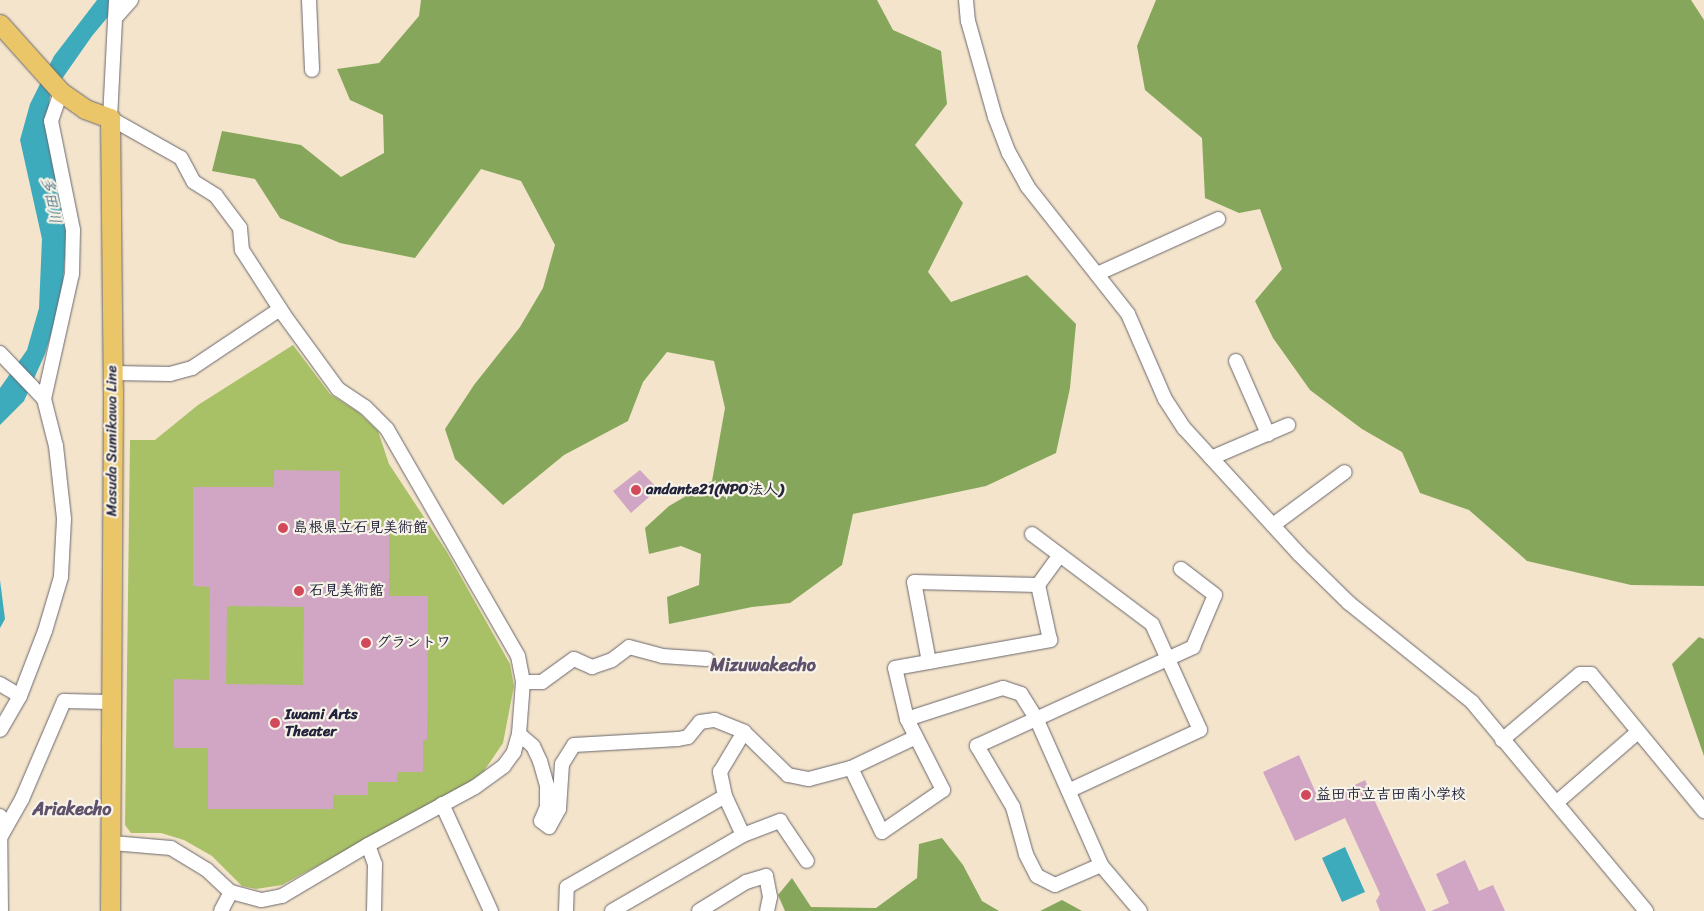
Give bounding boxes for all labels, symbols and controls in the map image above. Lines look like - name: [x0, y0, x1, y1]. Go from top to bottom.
- water label: 多田川: [37, 175, 65, 225]
- street label: Masuda Sumikawa Line: [103, 365, 121, 517]
- place label: andante21(NPO法人): [646, 481, 784, 499]
- marker: andante21(NPO法人): [630, 484, 642, 496]
- place label: 島根県立石見美術館: [293, 519, 428, 537]
- marker: 島根県立石見美術館: [277, 522, 289, 534]
- place label: 石見美術館: [309, 582, 384, 600]
- marker: 石見美術館: [293, 585, 305, 597]
- place label: グラントワ: [376, 634, 451, 652]
- marker: グラントワ: [360, 637, 372, 649]
- district label: Mizuwakecho: [710, 654, 816, 676]
- place label: Iwami Arts Theater: [285, 705, 357, 740]
- marker: Iwami Arts Theater: [269, 717, 281, 729]
- place label: 益田市立吉田南小学校: [1316, 786, 1466, 804]
- marker: 益田市立吉田南小学校: [1300, 789, 1312, 801]
- district label: Ariakecho: [33, 798, 111, 820]

